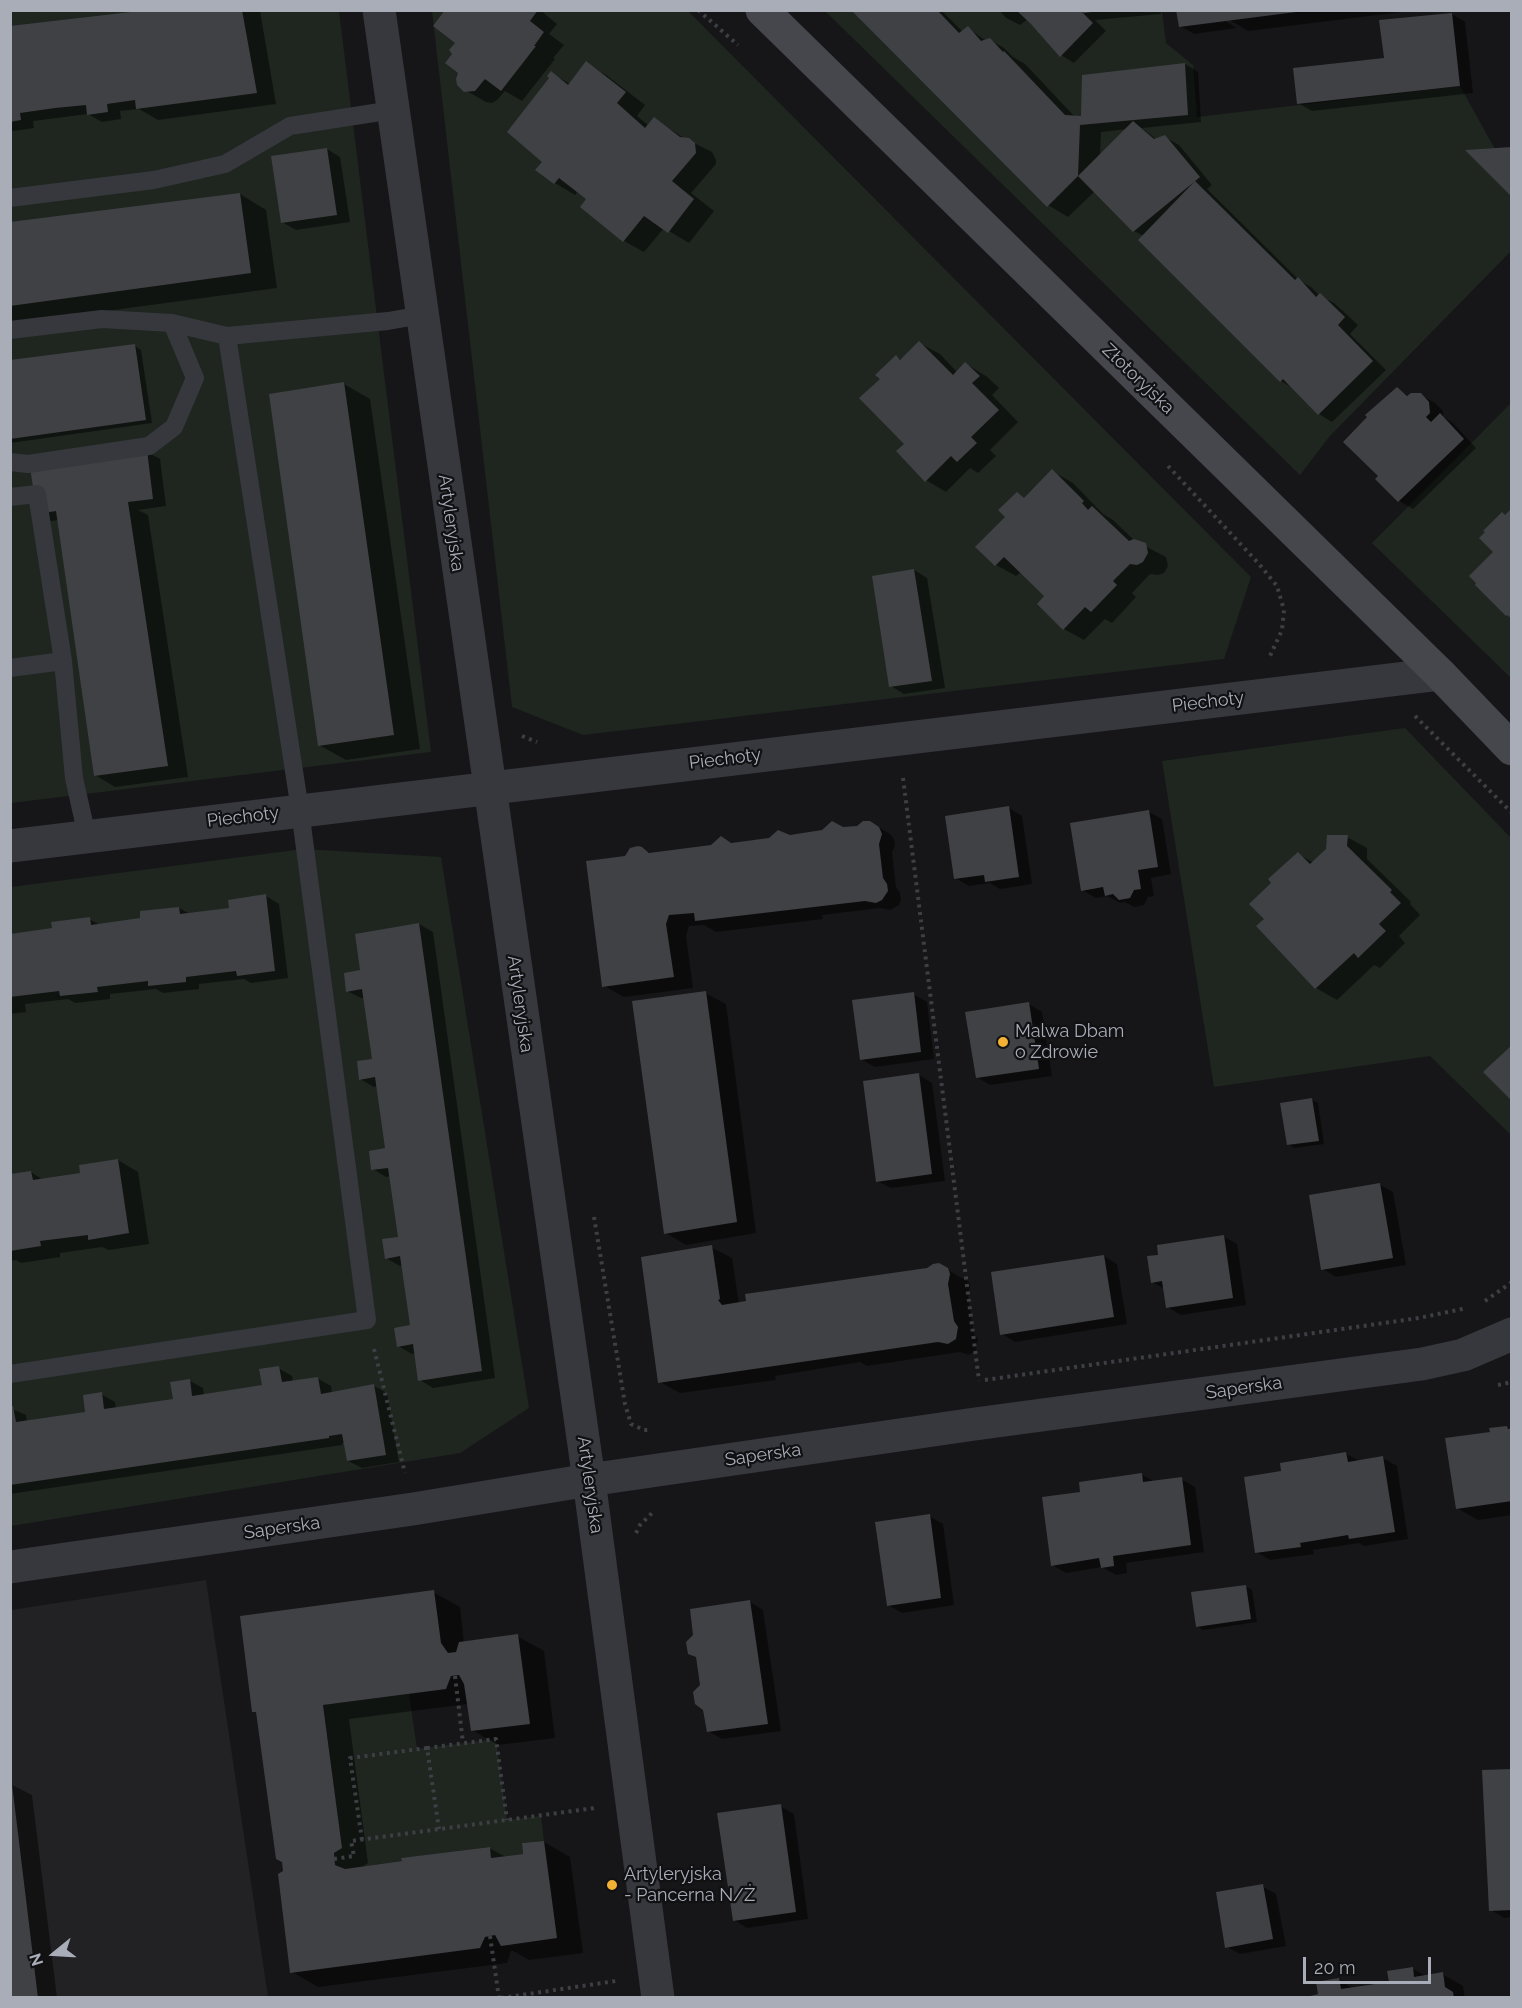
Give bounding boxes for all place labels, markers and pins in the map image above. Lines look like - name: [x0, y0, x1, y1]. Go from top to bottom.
- place label: Malwa Dbam o Zdrowie: [1015, 1021, 1124, 1064]
- marker: Malwa Dbam o Zdrowie: [996, 1035, 1010, 1049]
- place label: Artyleryjska - Pancerna N/Ż: [624, 1864, 755, 1906]
- marker: Artyleryjska - Pancerna N/Ż: [605, 1878, 619, 1892]

